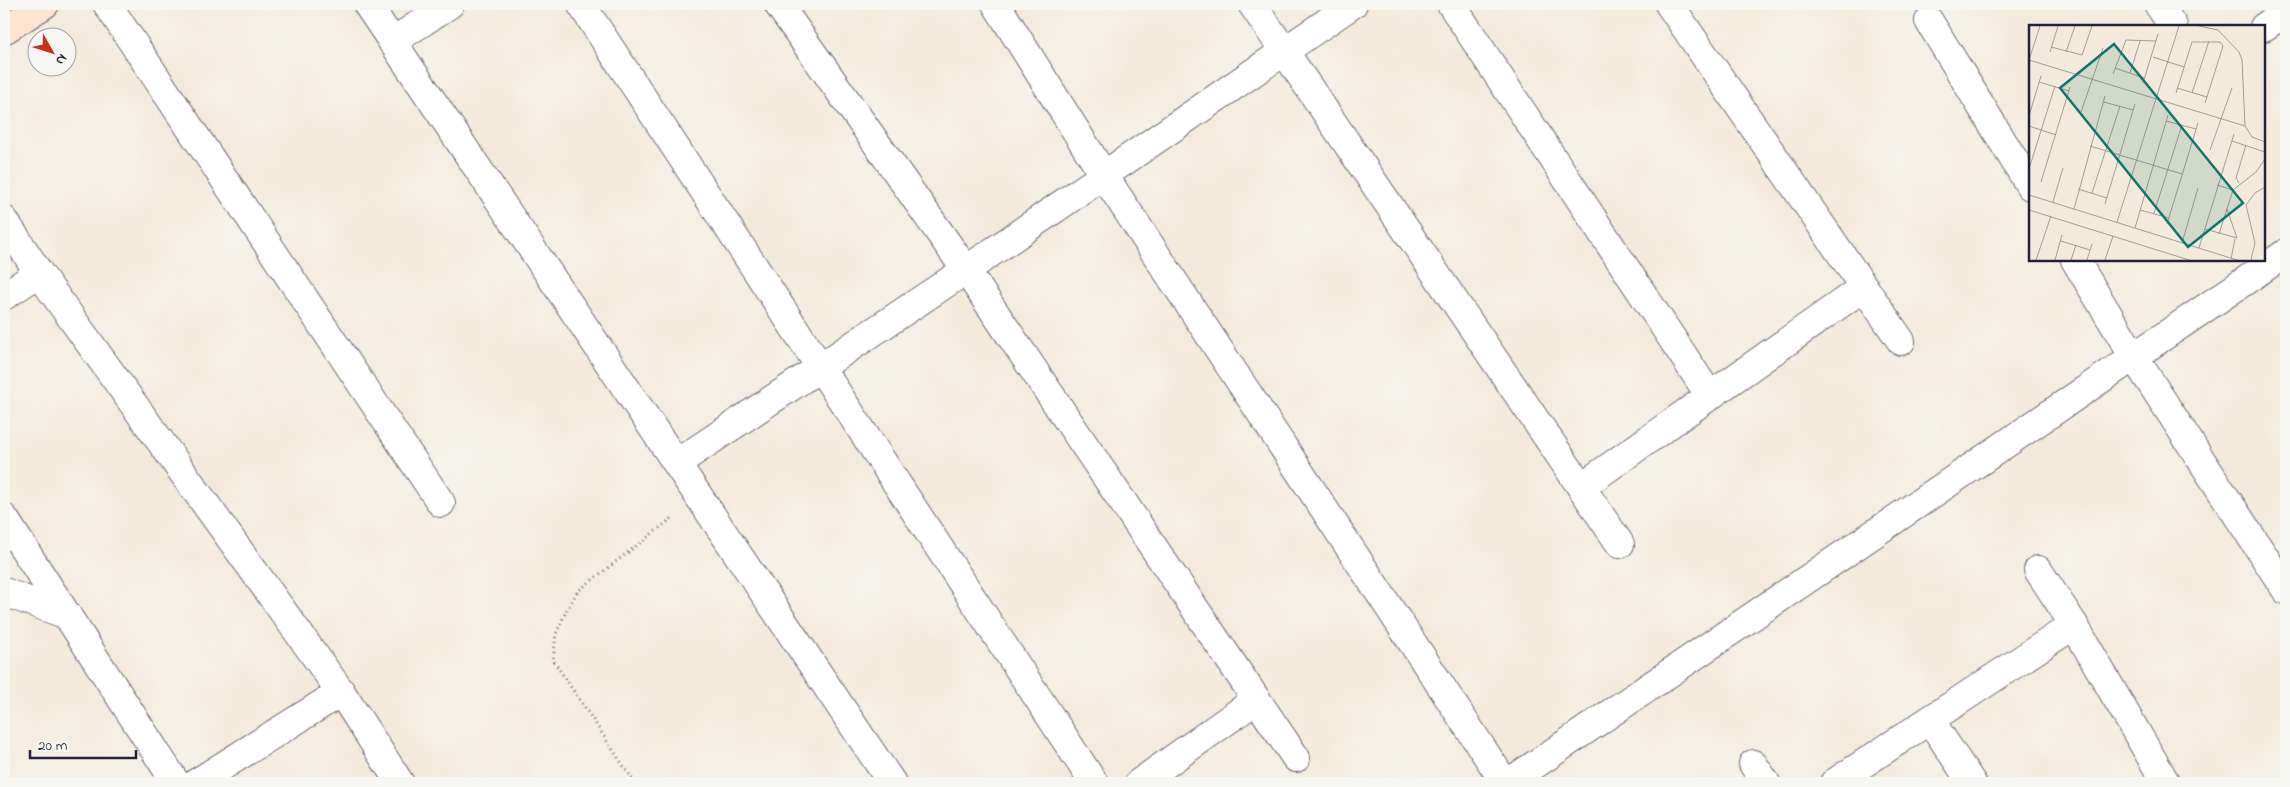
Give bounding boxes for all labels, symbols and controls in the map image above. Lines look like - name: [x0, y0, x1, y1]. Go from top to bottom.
- inset map: [2029, 25, 2265, 261]
- north arrow: [28, 28, 78, 78]
- text: N: [50, 49, 72, 70]
- scale bar: [30, 727, 136, 759]
- text: 20 m: [38, 735, 68, 757]

